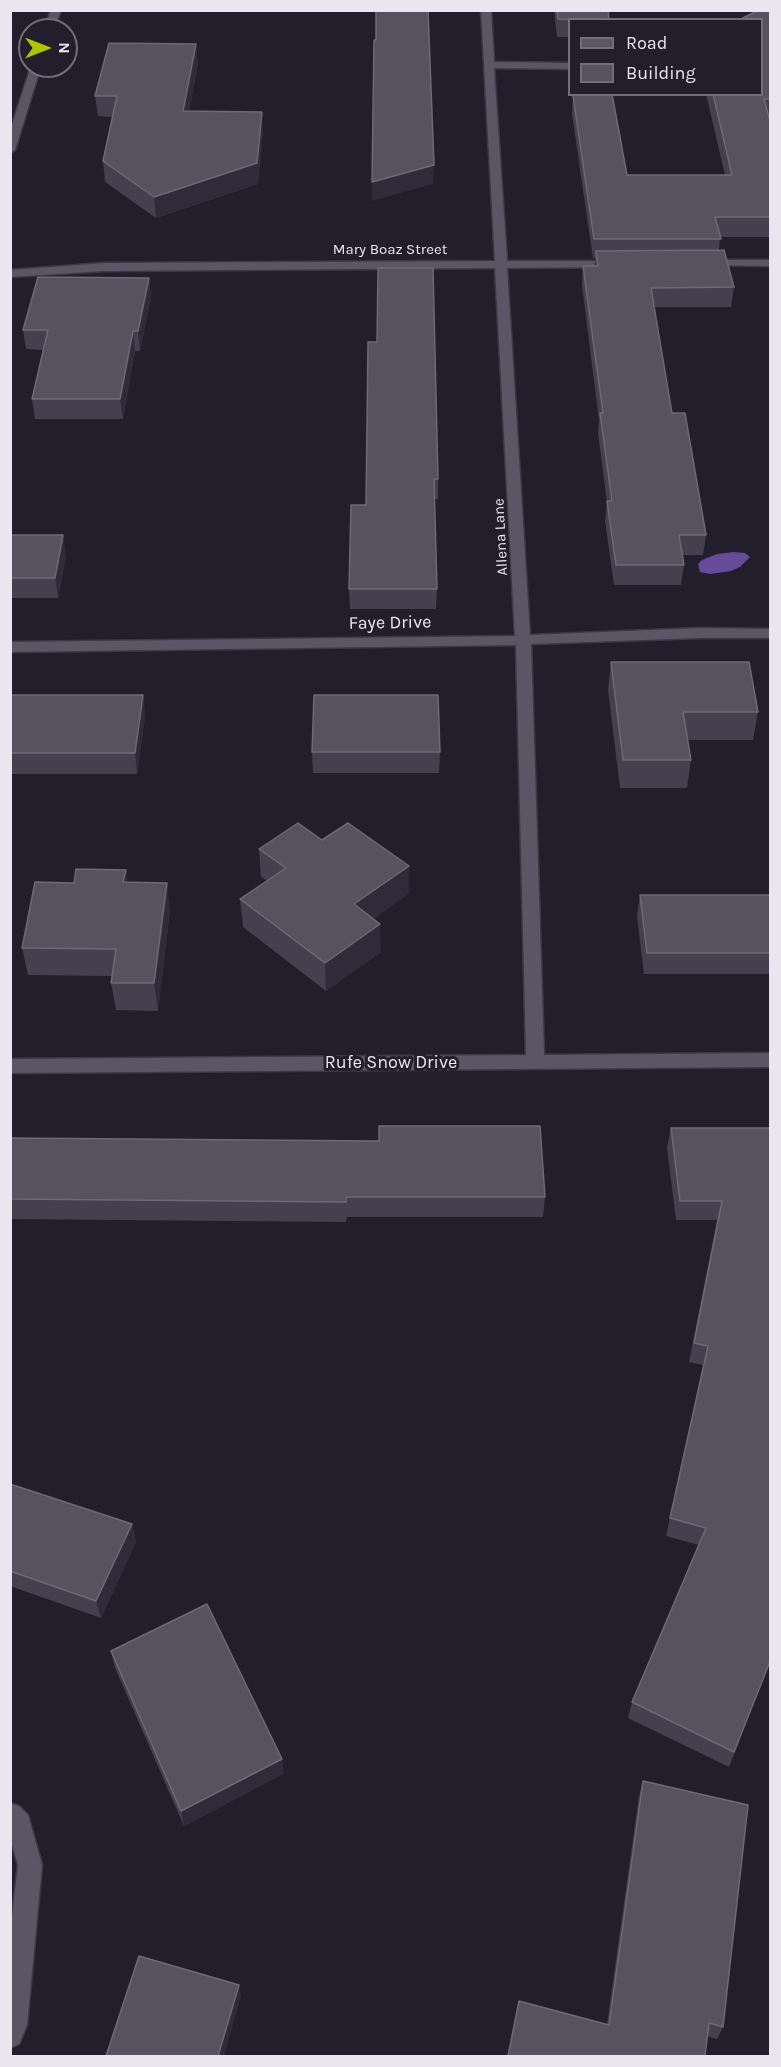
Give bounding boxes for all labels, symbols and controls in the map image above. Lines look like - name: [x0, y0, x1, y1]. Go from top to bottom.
- north arrow: [18, 18, 78, 78]
- legend: [568, 18, 763, 96]
- text: Road: [626, 32, 667, 54]
- text: N: [55, 42, 74, 54]
- text: Building: [626, 62, 696, 84]
- street label: Mary Boaz Street: [333, 241, 447, 259]
- street label: Allena Lane: [490, 498, 512, 576]
- street label: Faye Drive: [348, 611, 432, 635]
- street label: Rufe Snow Drive: [325, 1052, 457, 1074]

